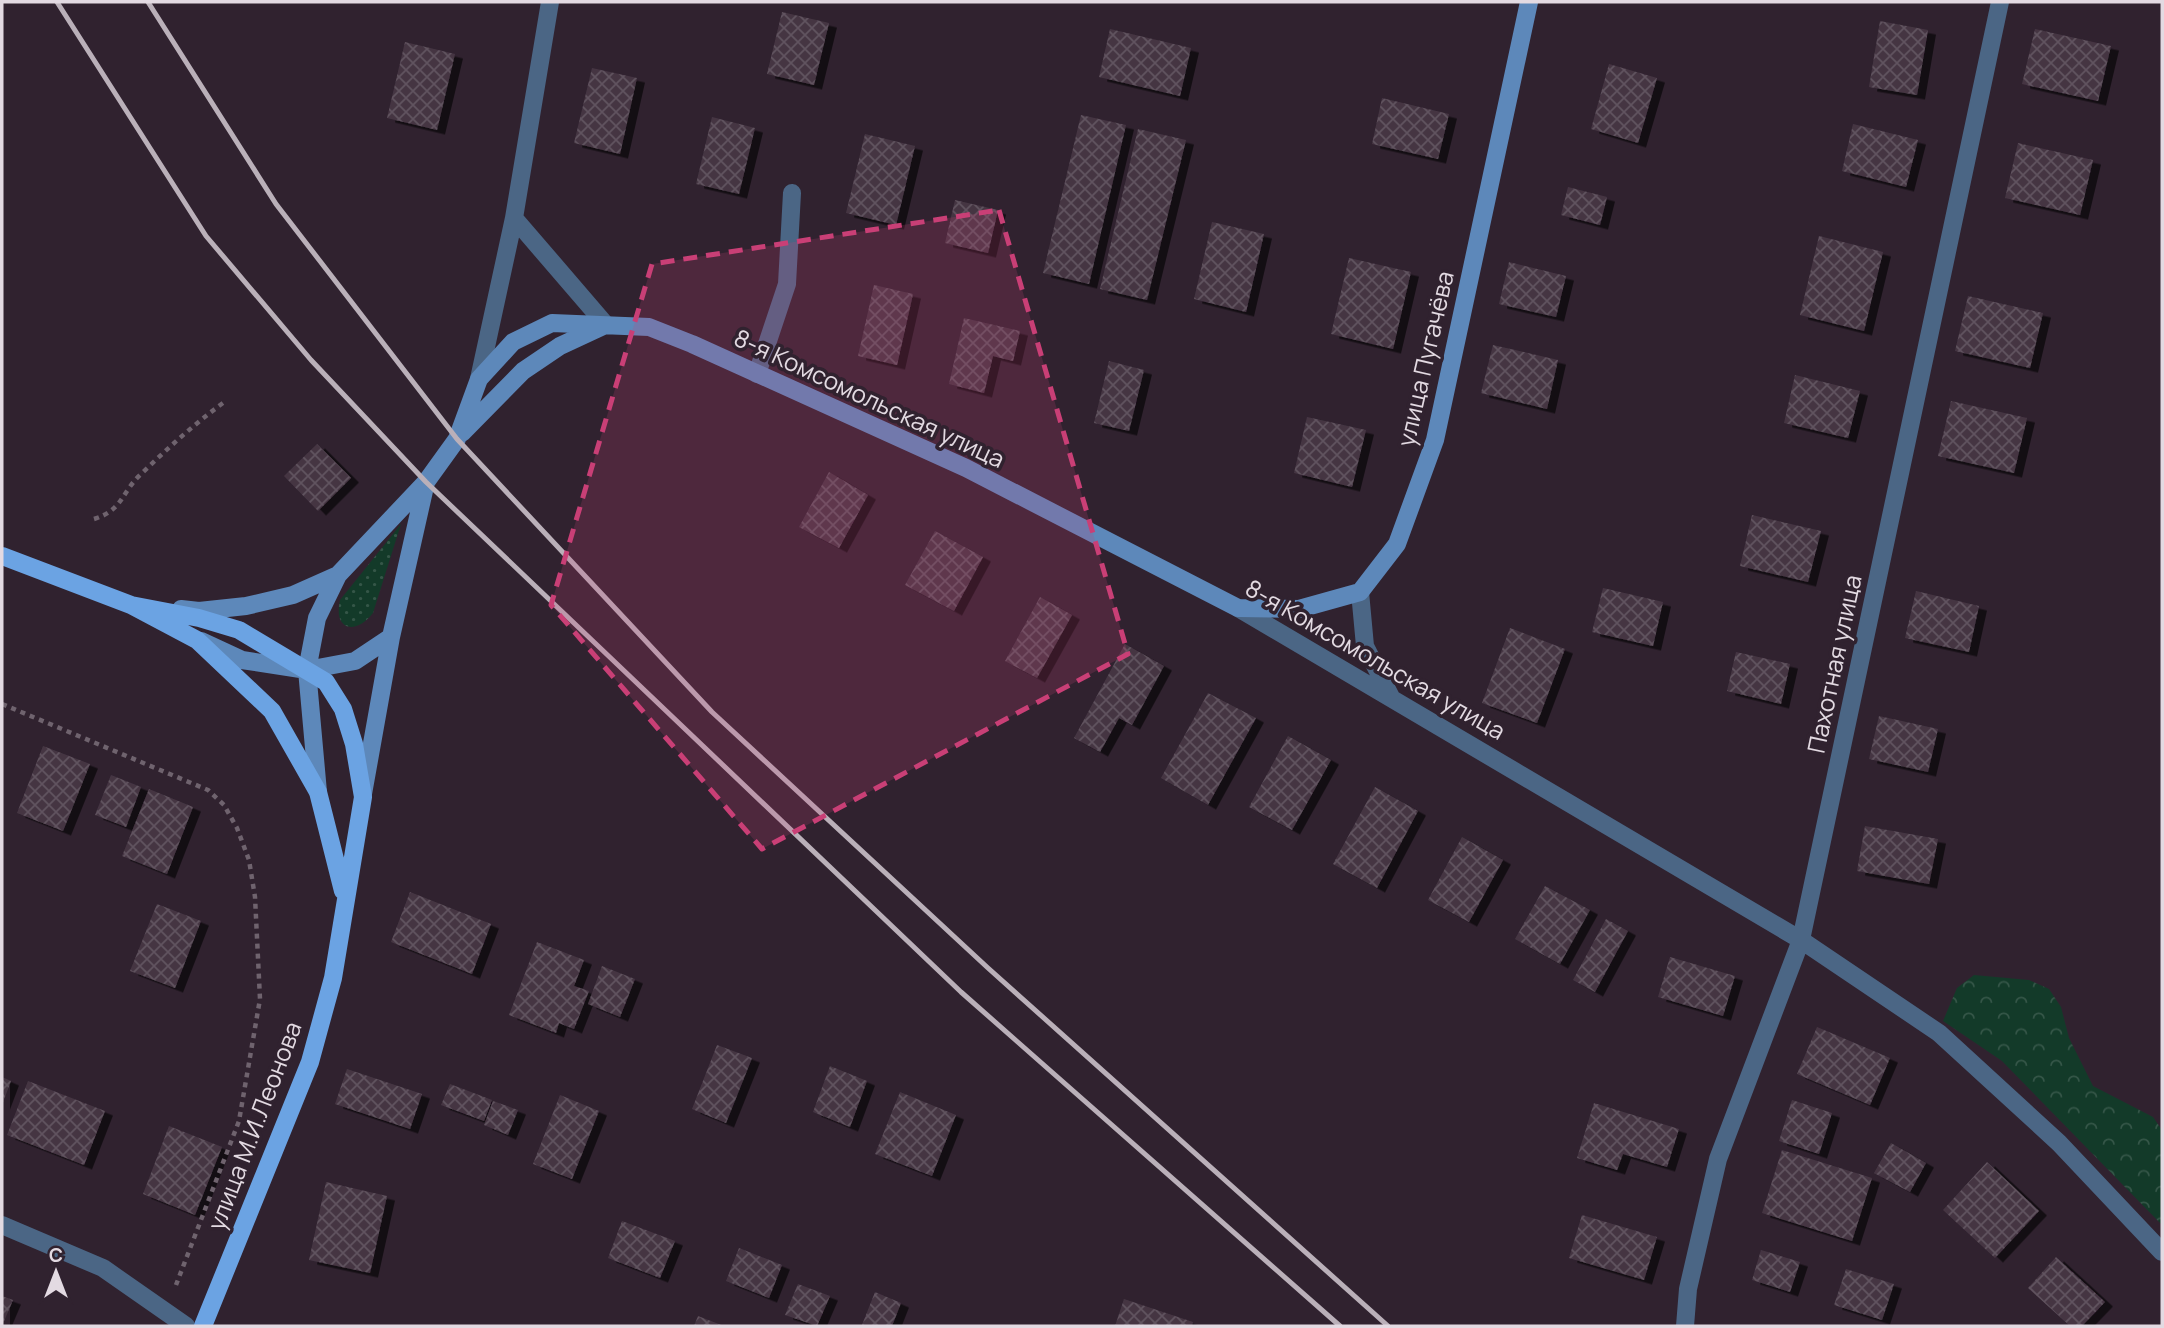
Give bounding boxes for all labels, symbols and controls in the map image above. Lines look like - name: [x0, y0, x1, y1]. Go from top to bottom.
- street label: улица Пугачёва: [1388, 268, 1461, 450]
- street label: 8-я Комсомольская улица: [729, 320, 1010, 475]
- street label: 8-я Комсомольская улица: [1240, 571, 1512, 747]
- street label: Пахотная улица: [1799, 571, 1869, 756]
- street label: улица М.И.Леонова: [199, 1016, 309, 1235]
- north arrow: [21, 1237, 91, 1307]
- text: С: [49, 1242, 63, 1268]

